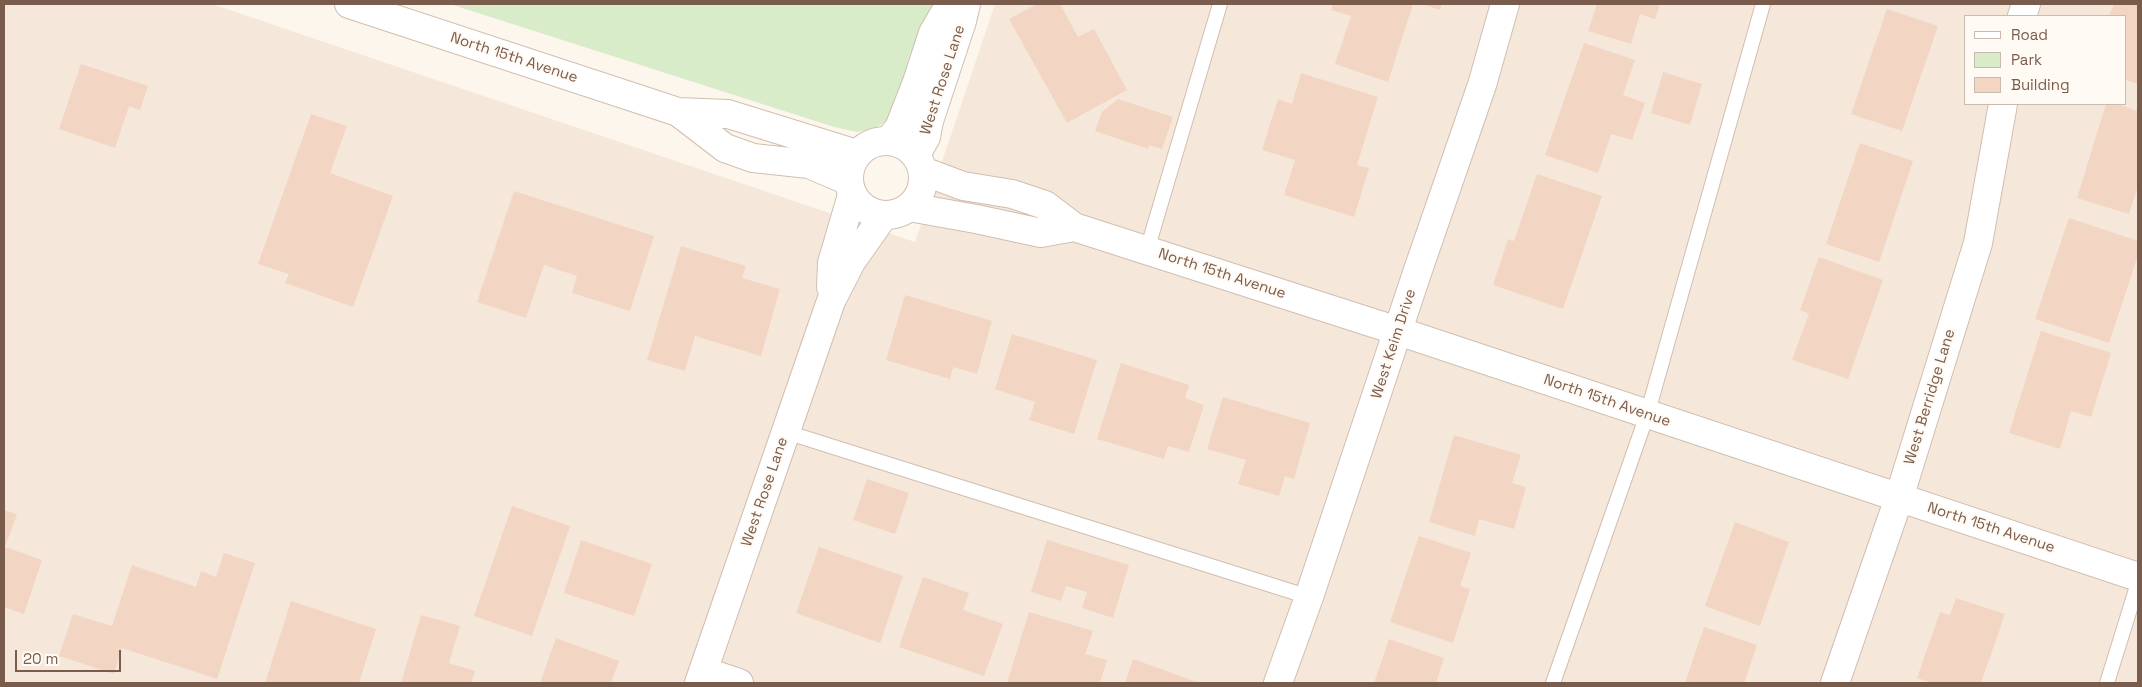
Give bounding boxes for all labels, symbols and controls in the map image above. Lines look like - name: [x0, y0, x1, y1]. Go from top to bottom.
- legend: [1964, 15, 2127, 105]
- street label: West Rose Lane: [917, 23, 969, 137]
- text: Road: [2011, 25, 2048, 44]
- street label: North 15th Avenue: [448, 29, 580, 87]
- text: Park: [2011, 50, 2042, 69]
- text: Building: [2011, 75, 2070, 94]
- street label: North 15th Avenue: [1156, 245, 1288, 303]
- street label: West Keim Drive: [1368, 287, 1420, 401]
- street label: West Berridge Lane: [1901, 327, 1959, 467]
- street label: North 15th Avenue: [1541, 371, 1673, 431]
- street label: West Rose Lane: [738, 435, 792, 549]
- street label: North 15th Avenue: [1925, 499, 2057, 557]
- scale bar: [18, 640, 124, 672]
- text: 20 m: [23, 649, 58, 668]

